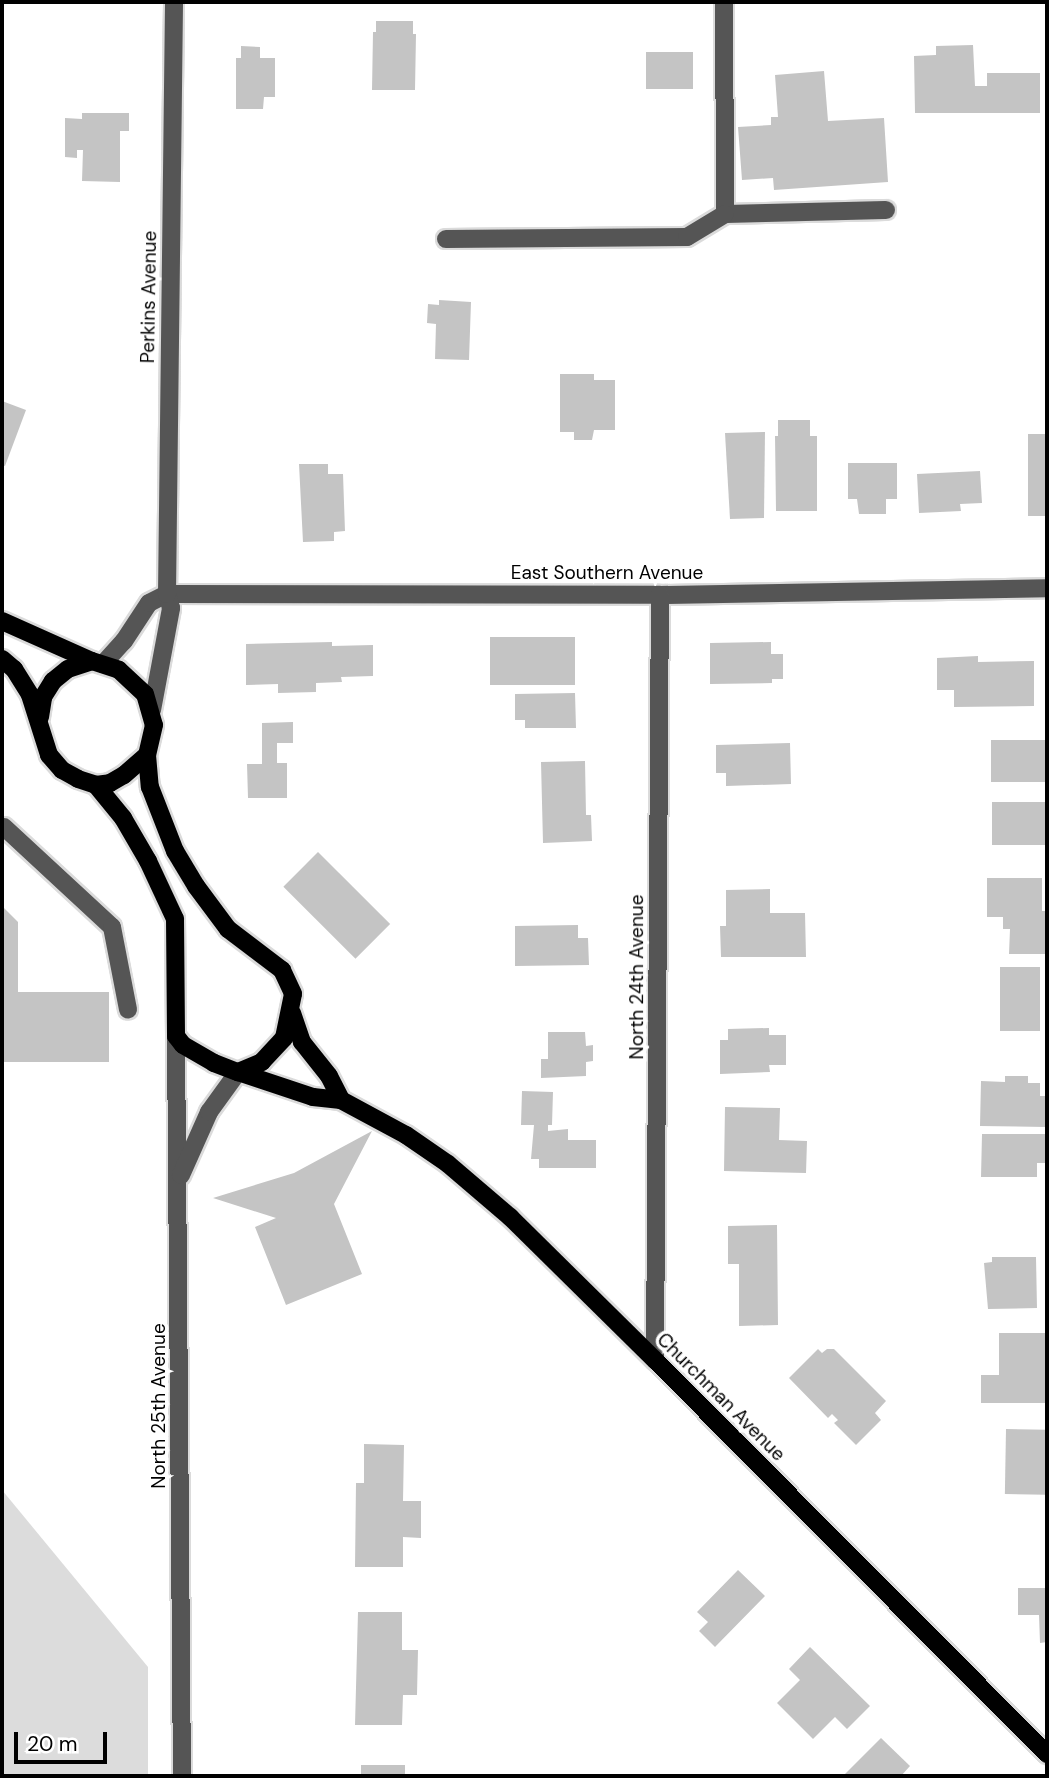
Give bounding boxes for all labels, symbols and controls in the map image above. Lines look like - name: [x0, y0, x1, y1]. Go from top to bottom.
- street label: Perkins Avenue: [136, 231, 162, 363]
- street label: East Southern Avenue: [511, 562, 703, 584]
- street label: North 24th Avenue: [626, 895, 648, 1059]
- street label: North 25th Avenue: [148, 1323, 170, 1489]
- street label: Churchman Avenue: [652, 1328, 790, 1466]
- scale bar: [18, 1718, 110, 1762]
- text: 20 m: [27, 1730, 78, 1758]

